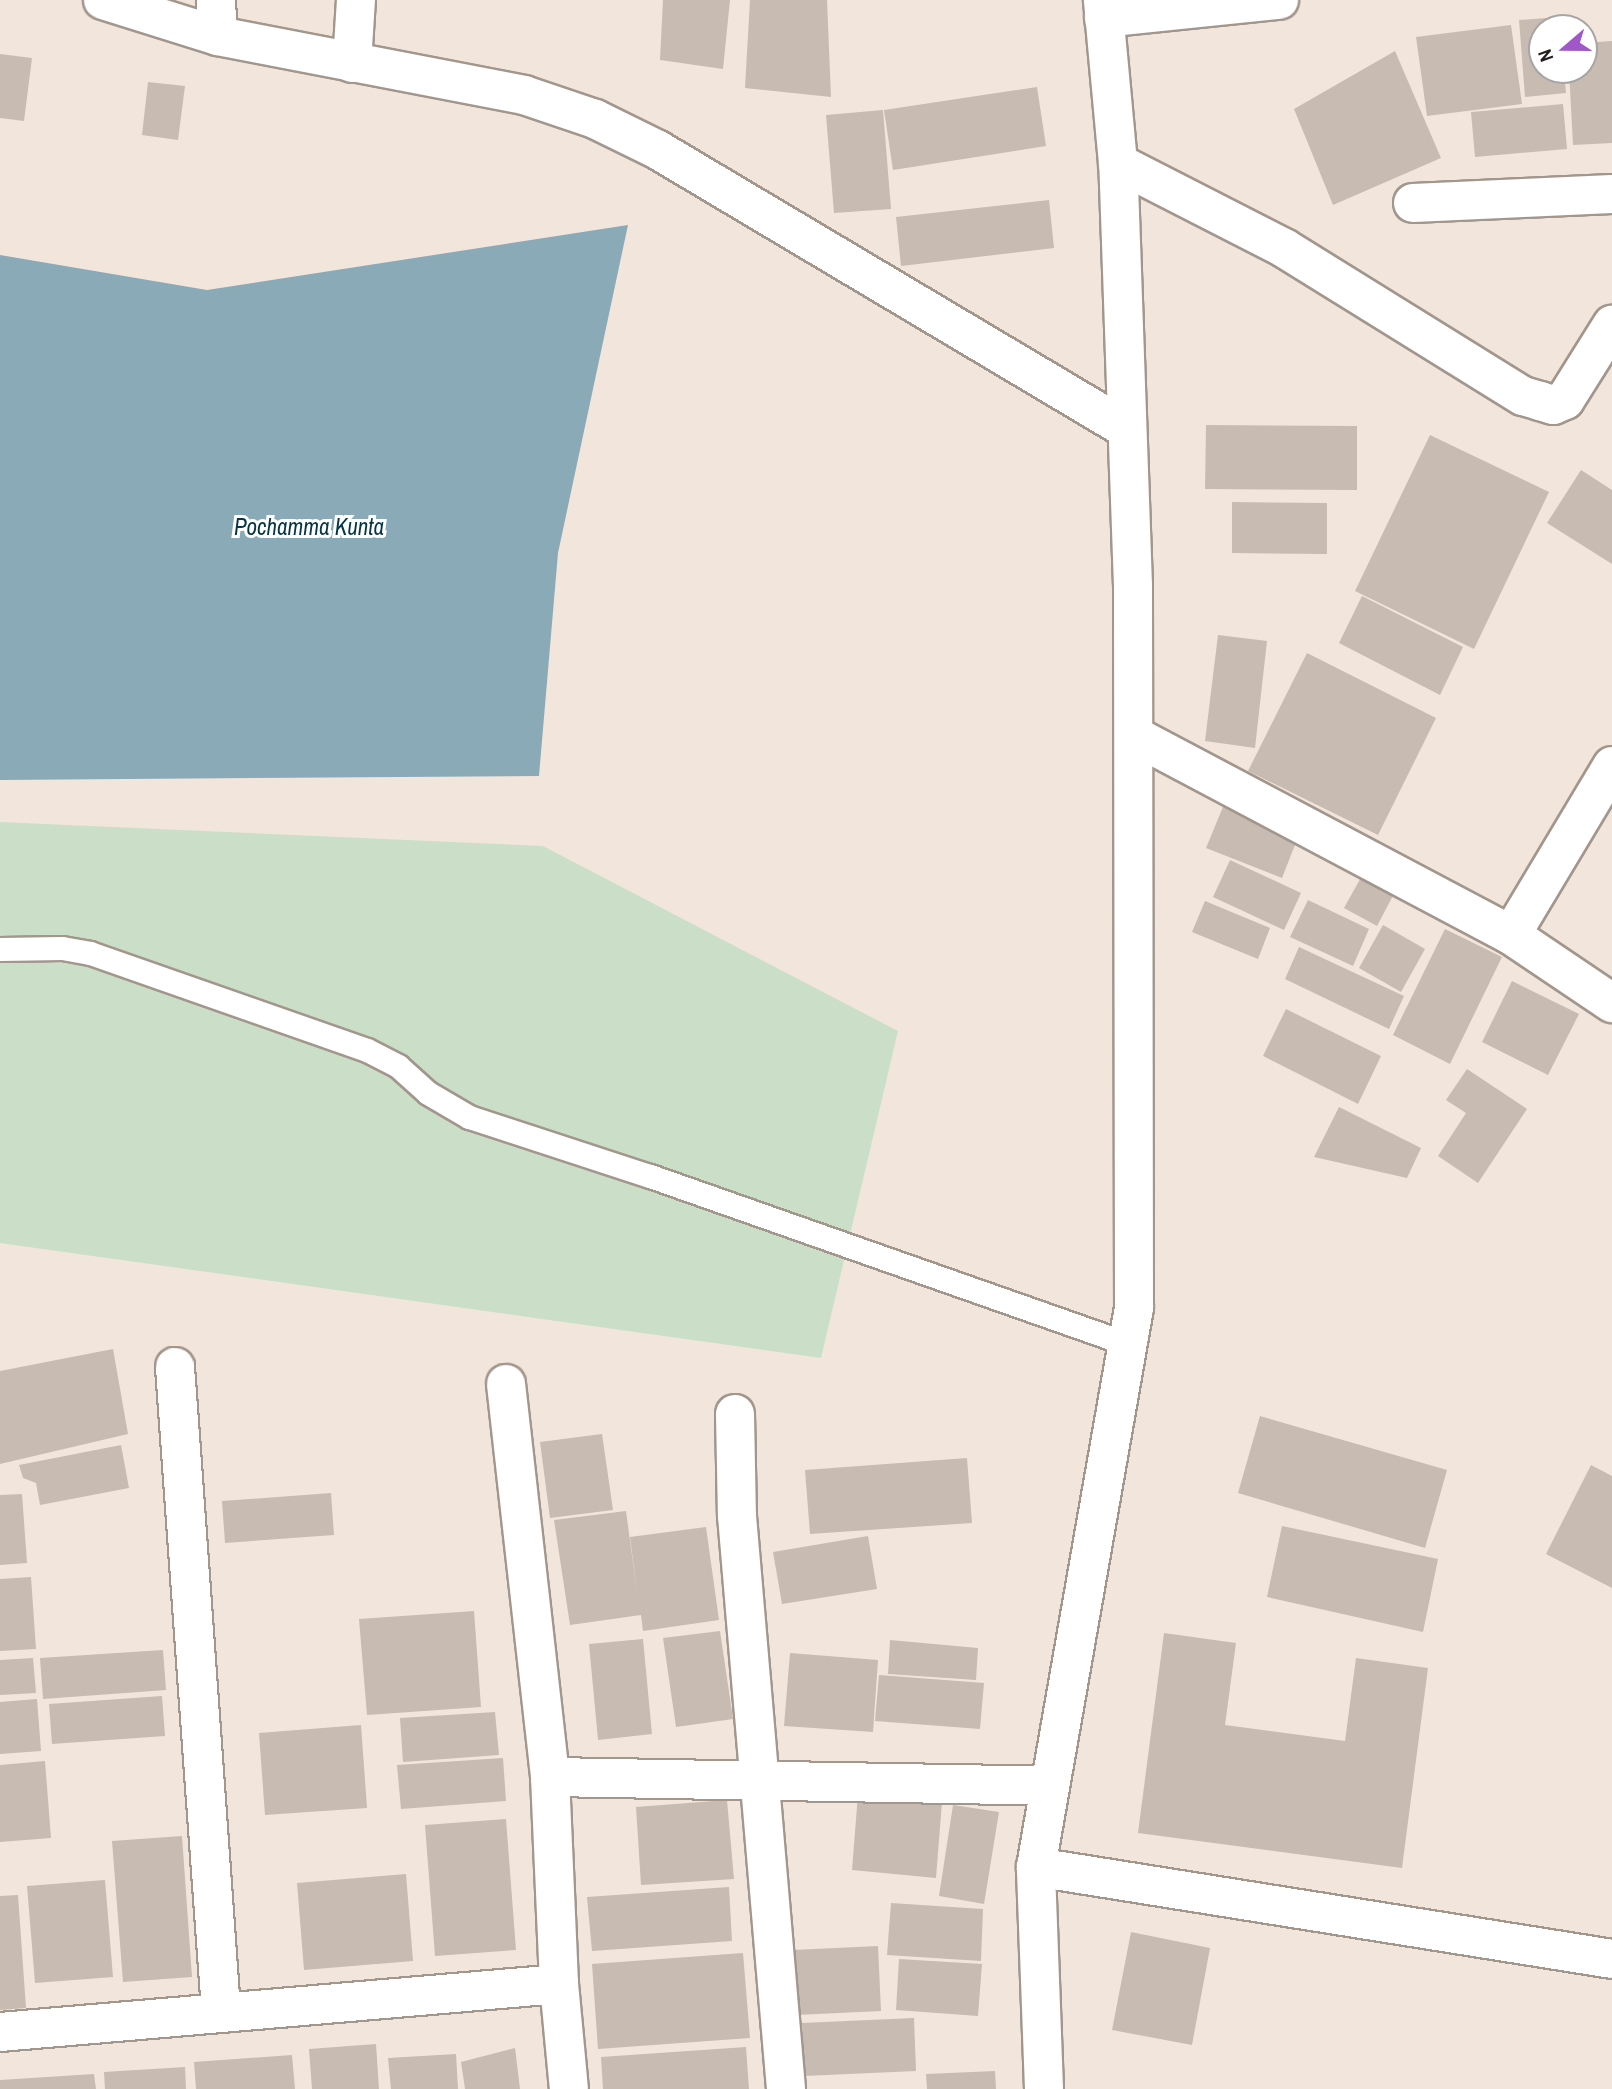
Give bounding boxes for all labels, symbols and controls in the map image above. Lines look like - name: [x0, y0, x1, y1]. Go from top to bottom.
- north arrow: [1528, 14, 1598, 84]
- text: N: [1531, 46, 1559, 65]
- water label: Pochamma Kunta: [234, 513, 384, 541]

